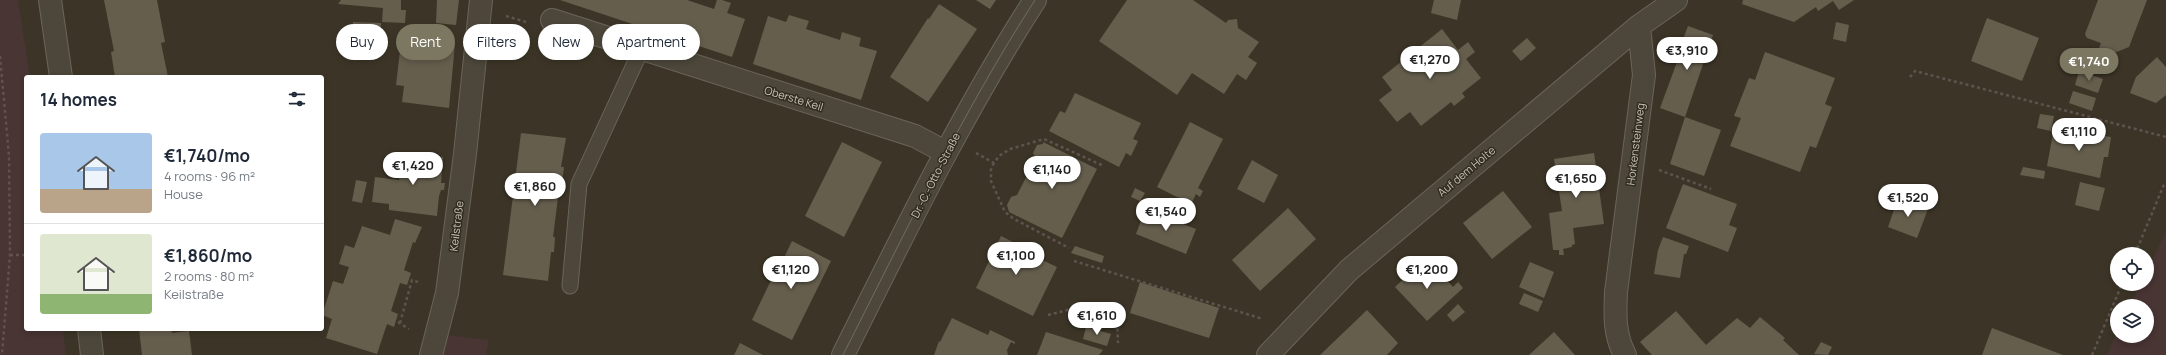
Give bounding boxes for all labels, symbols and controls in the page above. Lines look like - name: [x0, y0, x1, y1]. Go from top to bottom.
- chip: Buy: [336, 24, 388, 60]
- chip: Rent: [396, 24, 455, 60]
- chip: Filters: [463, 24, 530, 60]
- chip: New: [538, 24, 594, 60]
- chip: Apartment: [602, 24, 700, 60]
- pin: €3,910: [1654, 37, 1720, 71]
- text: €3,910: [1666, 41, 1708, 59]
- pin: €1,270: [1397, 46, 1463, 80]
- pin: €1,740: [2056, 48, 2122, 82]
- text: €1,270: [1409, 50, 1451, 68]
- text: €1,740: [2069, 52, 2109, 70]
- street label: Oberste Keil: [763, 82, 825, 114]
- text: 14 homes: [40, 88, 117, 111]
- icon: filters: [286, 88, 308, 110]
- street label: Horkensteinweg: [1623, 102, 1647, 186]
- pin: €1,110: [2046, 118, 2112, 152]
- text: €1,110: [2061, 122, 2097, 140]
- street label: Dr.-C.-Otto-Straße: [907, 129, 963, 220]
- street label: Auf dem Holte: [1434, 142, 1499, 200]
- text: €1,740/mo: [164, 144, 250, 167]
- icon: home: [72, 149, 120, 197]
- pin: €1,420: [380, 152, 446, 186]
- text: €1,420: [392, 156, 434, 174]
- pin: €1,140: [1019, 156, 1085, 190]
- text: €1,140: [1033, 160, 1071, 178]
- pin: €1,650: [1543, 165, 1609, 199]
- text: 4 rooms · 96 m²: [164, 167, 255, 185]
- text: €1,650: [1555, 169, 1597, 187]
- pin: €1,860: [502, 173, 568, 207]
- text: €1,860: [514, 177, 556, 195]
- pin: €1,520: [1875, 184, 1941, 218]
- text: House: [164, 185, 203, 203]
- text: €1,520: [1887, 188, 1929, 206]
- pin: €1,540: [1133, 198, 1199, 232]
- street label: Keilstraße: [445, 199, 467, 252]
- text: €1,540: [1145, 202, 1187, 220]
- pin: €1,100: [983, 242, 1049, 276]
- text: €1,860/mo: [164, 244, 252, 267]
- text: €1,100: [996, 246, 1036, 264]
- map controls: [2110, 247, 2154, 343]
- button: locate: [2110, 247, 2154, 291]
- icon: home: [72, 250, 120, 298]
- pin: €1,120: [758, 256, 824, 290]
- pin: €1,200: [1394, 256, 1460, 290]
- text: €1,120: [772, 260, 810, 278]
- text: €1,200: [1406, 260, 1448, 278]
- text: 2 rooms · 80 m²: [164, 267, 254, 285]
- text: Keilstraße: [164, 285, 224, 303]
- button: layers: [2110, 299, 2154, 343]
- pin: €1,610: [1064, 302, 1130, 336]
- text: €1,610: [1077, 306, 1117, 324]

